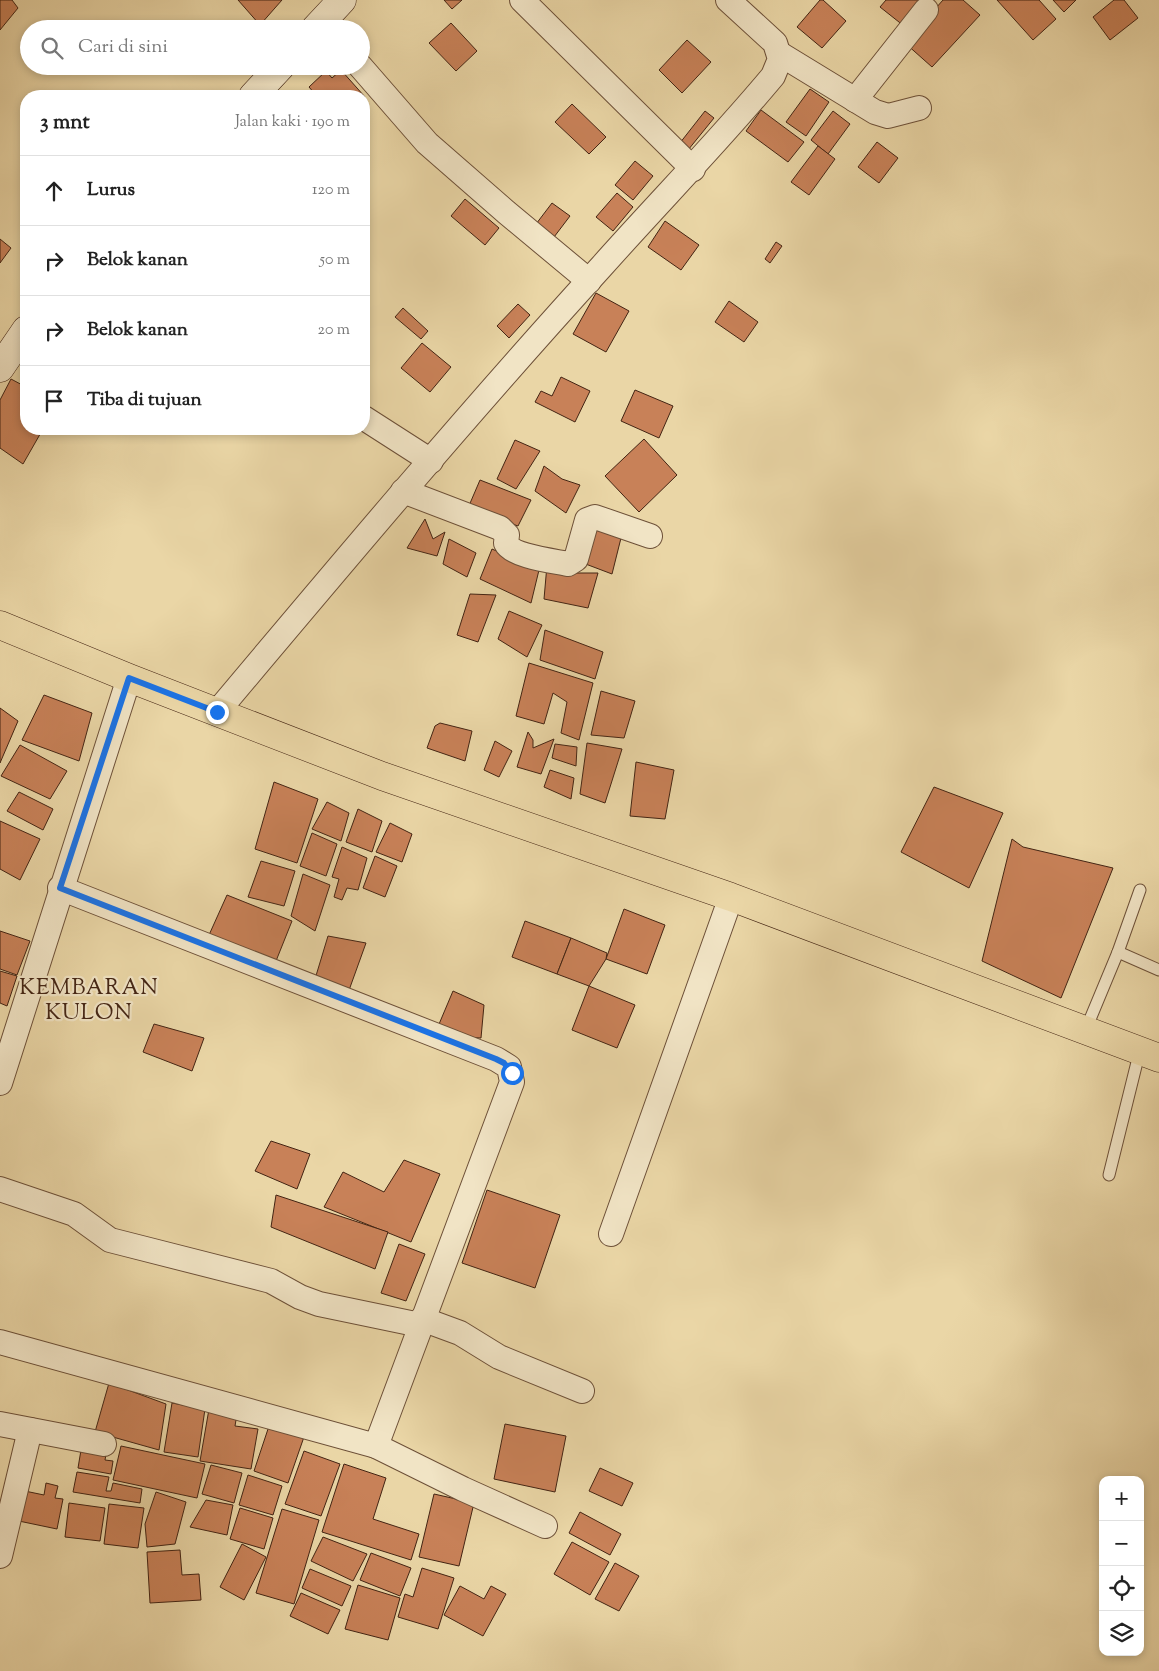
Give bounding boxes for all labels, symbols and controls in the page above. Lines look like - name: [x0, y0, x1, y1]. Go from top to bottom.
- search box: [20, 20, 370, 75]
- icon: search: [38, 34, 66, 62]
- text: Cari di sini: [78, 34, 168, 61]
- text: 3 mnt: [40, 108, 90, 138]
- text: Jalan kaki · 190 m: [235, 111, 350, 134]
- icon: ahead: [40, 177, 68, 205]
- text: Lurus: [87, 177, 135, 204]
- text: 120 m: [312, 179, 350, 202]
- icon: right: [40, 247, 68, 275]
- text: Belok kanan: [87, 247, 188, 274]
- text: 50 m: [319, 249, 350, 272]
- icon: right: [40, 317, 68, 345]
- text: Belok kanan: [87, 317, 188, 344]
- text: 20 m: [317, 319, 350, 342]
- icon: arrive: [40, 387, 68, 415]
- text: Tiba di tujuan: [87, 387, 202, 414]
- route end: [206, 701, 229, 724]
- district label: KEMBARAN KULON: [19, 973, 159, 1030]
- route start: [501, 1062, 524, 1085]
- map controls: [1099, 1476, 1144, 1656]
- button: +: [1099, 1476, 1144, 1521]
- button: −: [1099, 1521, 1144, 1566]
- button: locate: [1099, 1566, 1144, 1611]
- button: layers: [1099, 1611, 1144, 1656]

